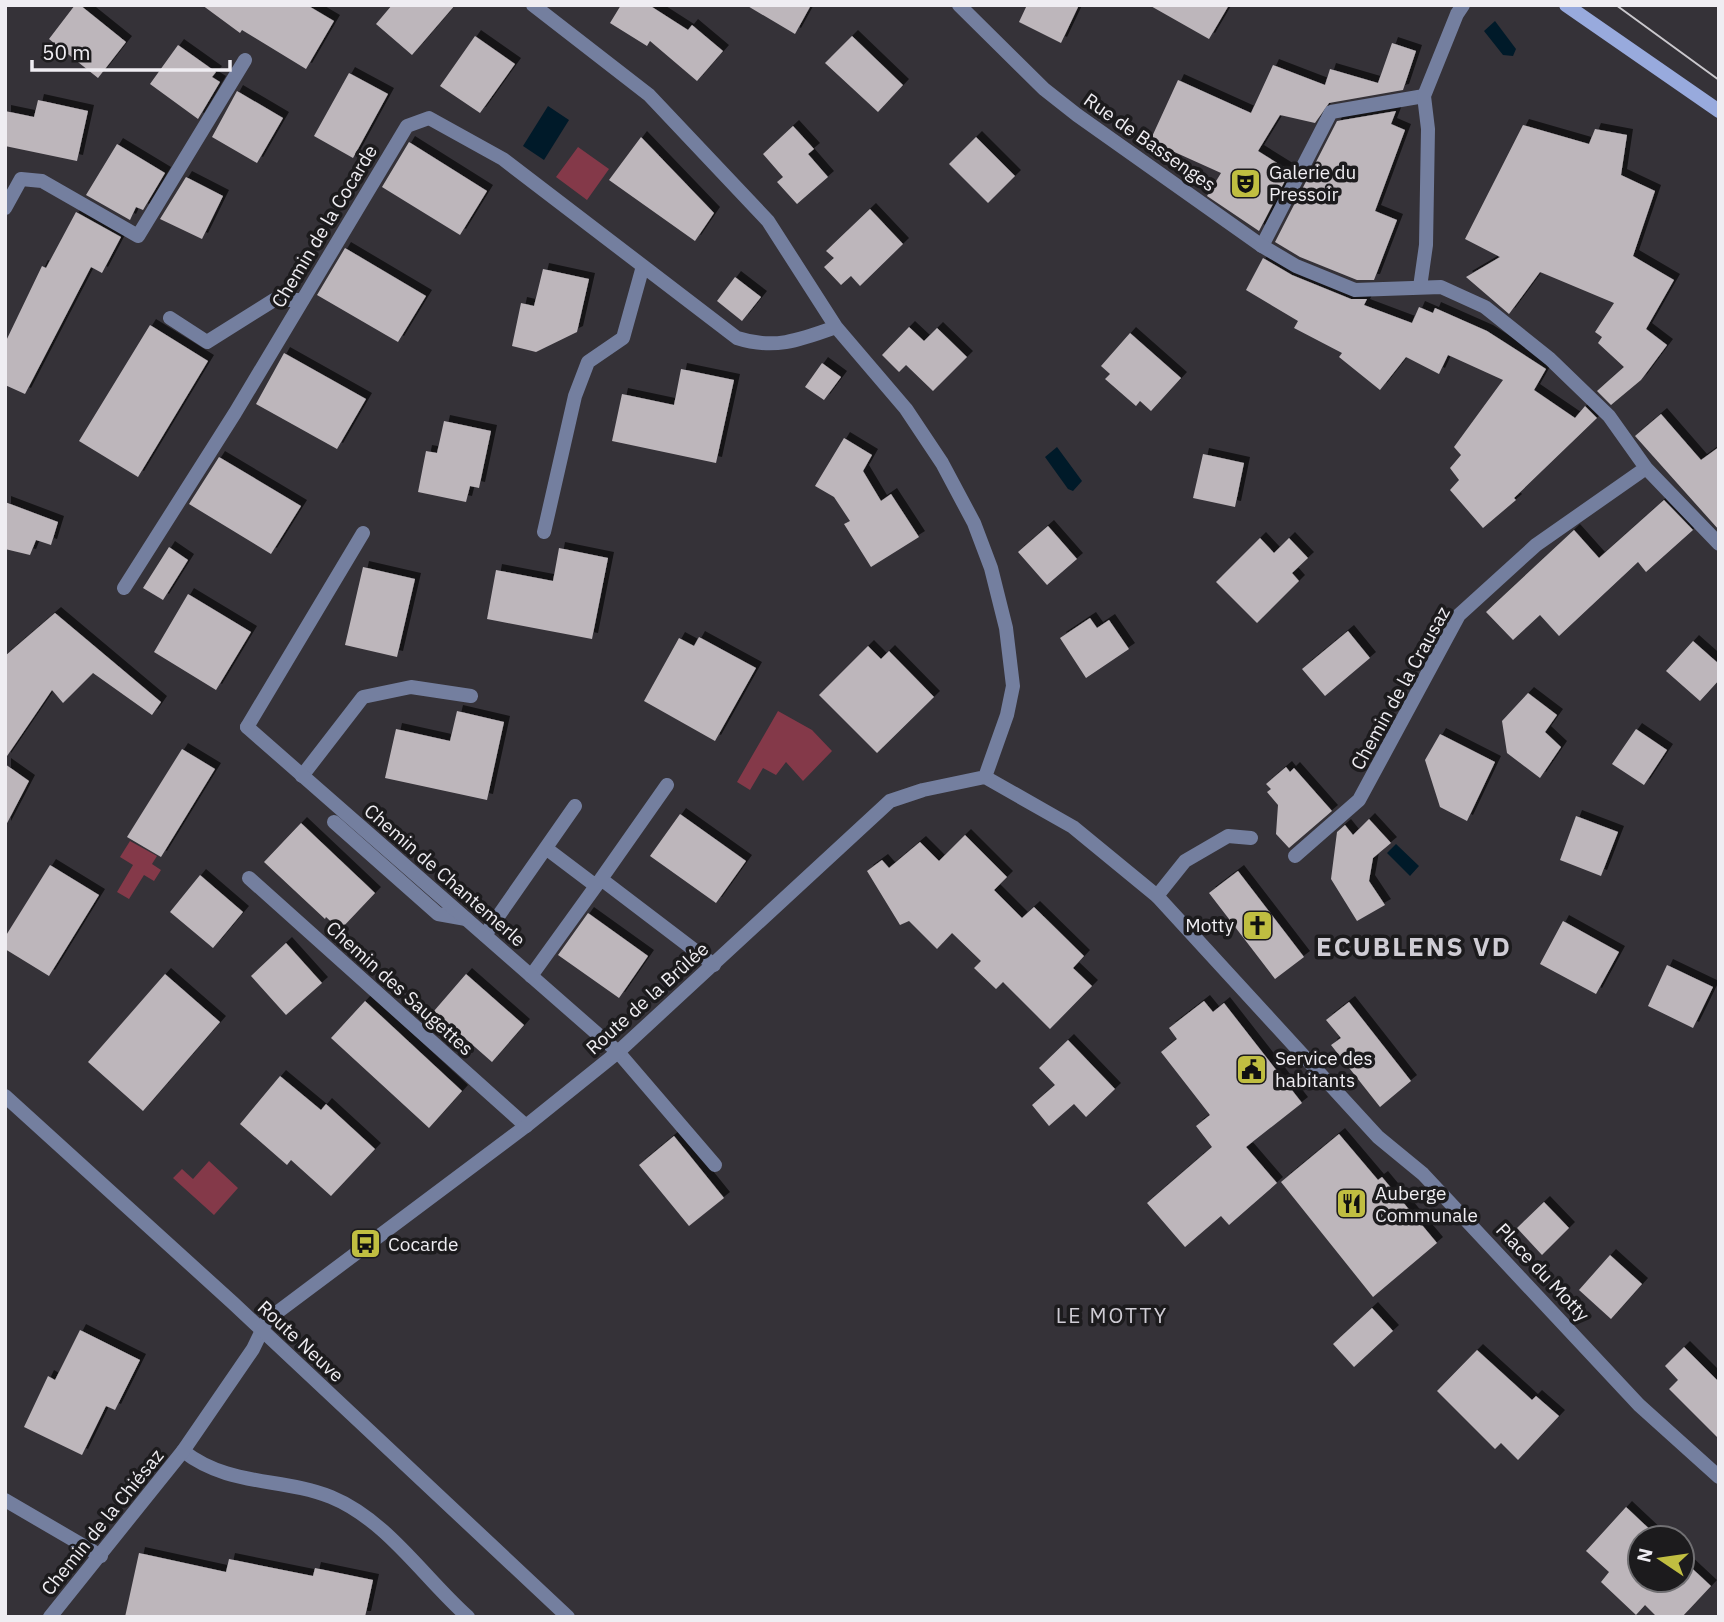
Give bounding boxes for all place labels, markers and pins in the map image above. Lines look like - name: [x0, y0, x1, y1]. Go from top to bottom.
- place label: Galerie du Pressoir: [1269, 160, 1356, 206]
- theatre icon: Galerie du Pressoir: [1229, 166, 1263, 200]
- church icon: Motty: [1240, 908, 1274, 942]
- place label: Motty: [1185, 913, 1235, 937]
- place label: Service des habitants: [1275, 1046, 1373, 1092]
- public building icon: Service des habitants: [1235, 1052, 1269, 1086]
- place label: Auberge Communale: [1375, 1181, 1478, 1227]
- restaurant icon: Auberge Communale: [1335, 1187, 1369, 1221]
- bus stop icon: Cocarde: [348, 1227, 382, 1261]
- place label: Cocarde: [388, 1232, 458, 1256]

